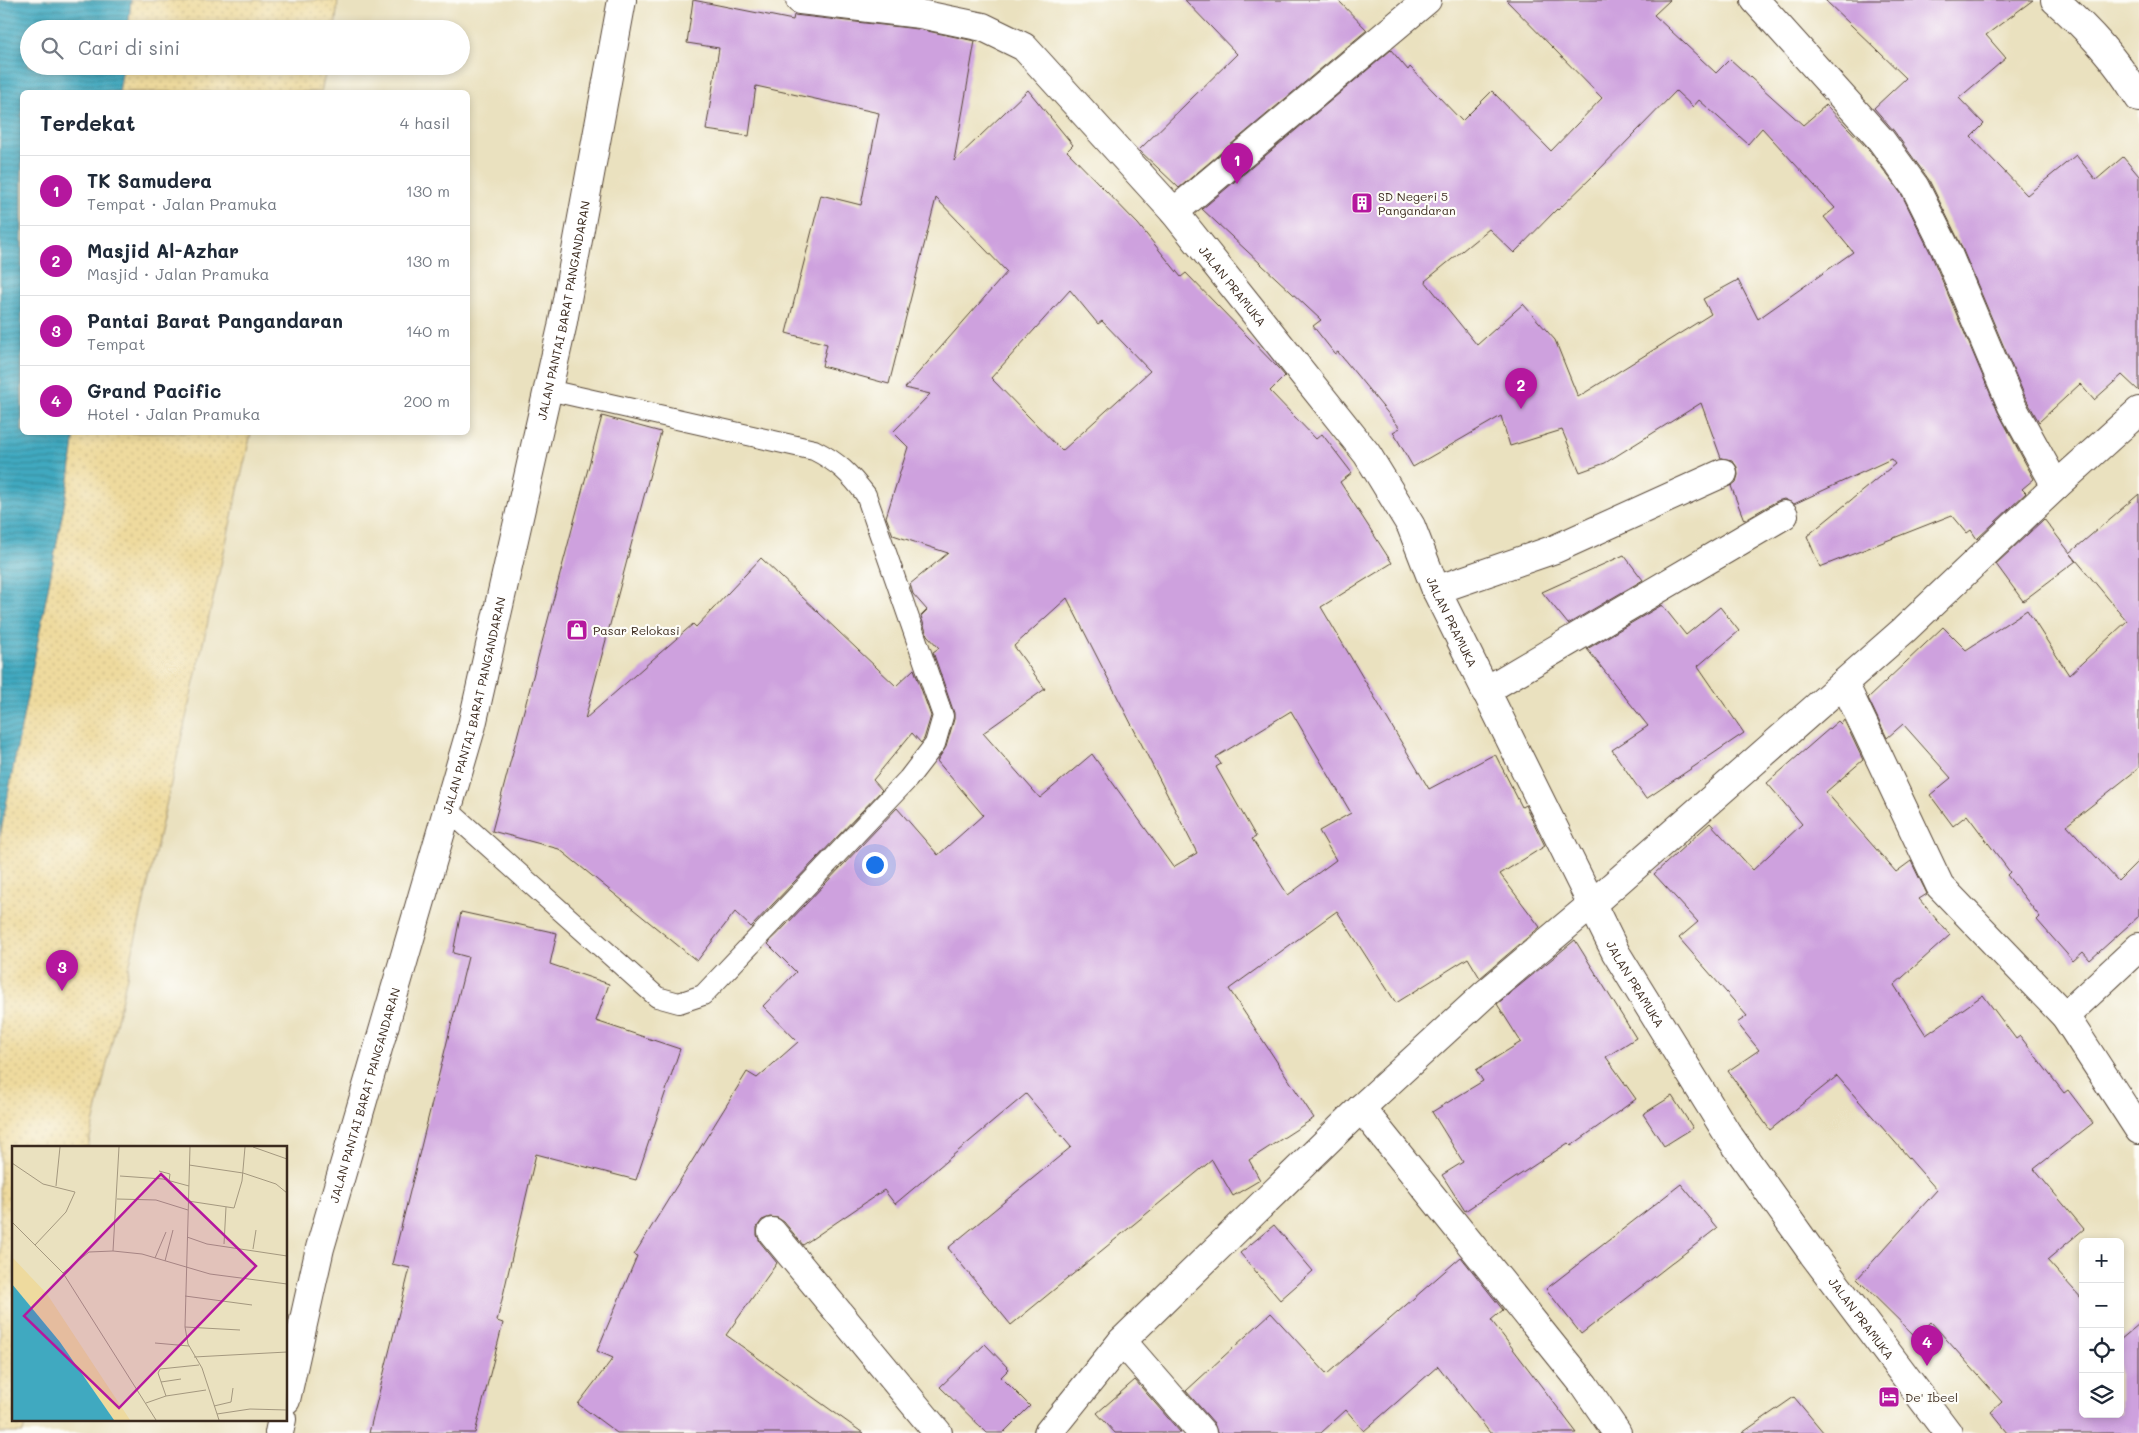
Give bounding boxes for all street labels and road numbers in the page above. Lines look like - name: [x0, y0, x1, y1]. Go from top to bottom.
- street label: JALAN PANTAI BARAT PANGANDARAN: [533, 199, 593, 422]
- street label: JALAN PRAMUKA: [1196, 242, 1270, 329]
- street label: JALAN PRAMUKA: [1424, 574, 1481, 670]
- street label: JALAN PANTAI BARAT PANGANDARAN: [439, 595, 509, 816]
- street label: JALAN PRAMUKA: [1603, 938, 1668, 1030]
- street label: JALAN PANTAI BARAT PANGANDARAN: [326, 986, 403, 1205]
- street label: JALAN PRAMUKA: [1825, 1274, 1898, 1363]

